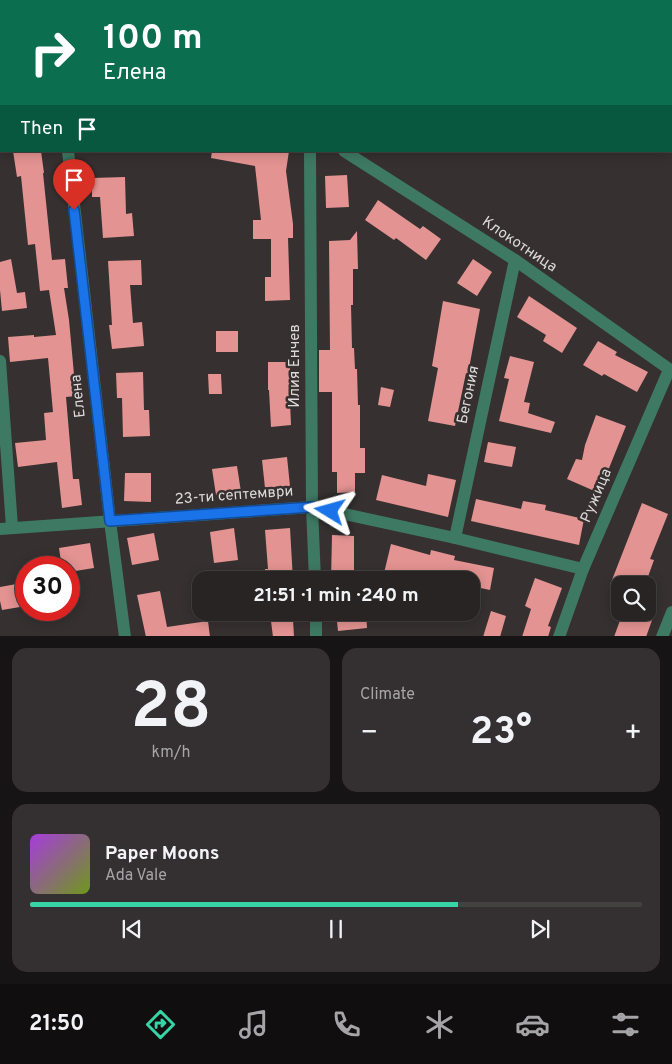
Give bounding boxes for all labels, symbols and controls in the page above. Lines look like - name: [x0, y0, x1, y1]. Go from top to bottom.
- text: 100 m: [103, 17, 203, 61]
- icon: right: [20, 20, 85, 85]
- text: Елена: [103, 60, 166, 87]
- icon: arrive: [73, 115, 101, 143]
- text: Then: [20, 117, 63, 141]
- pin: [53, 159, 95, 210]
- icon: arrive: [60, 166, 88, 194]
- street label: Клокотница: [478, 213, 560, 277]
- street label: Илия Енчев: [286, 324, 305, 408]
- street label: Бегония: [454, 364, 484, 426]
- street label: Елена: [67, 374, 91, 418]
- street label: Ружица: [577, 466, 617, 526]
- street label: 23-ти септември: [174, 482, 294, 510]
- position arrow: [303, 484, 355, 536]
- speed limit sign: 30: [15, 556, 80, 621]
- map controls: [611, 576, 656, 621]
- button: search: [611, 576, 656, 621]
- text: 21:51 · 1 min · 240 m: [253, 584, 419, 608]
- text: 28: [131, 669, 211, 751]
- text: Climate: [360, 685, 415, 705]
- text: 23°: [470, 709, 532, 758]
- text: −: [360, 716, 378, 752]
- text: +: [624, 716, 642, 752]
- text: km/h: [152, 743, 190, 763]
- text: Paper Moons: [105, 842, 219, 866]
- text: Ada Vale: [105, 866, 167, 886]
- icon: previous: [118, 915, 146, 943]
- icon: pause: [322, 915, 350, 943]
- icon: next: [526, 915, 554, 943]
- icon: directions: [143, 1007, 178, 1042]
- icon: music: [236, 1007, 271, 1042]
- icon: phone: [329, 1007, 364, 1042]
- icon: climate: [422, 1007, 457, 1042]
- icon: car: [515, 1007, 550, 1042]
- icon: filters: [608, 1007, 643, 1042]
- text: 21:50: [29, 1011, 85, 1038]

